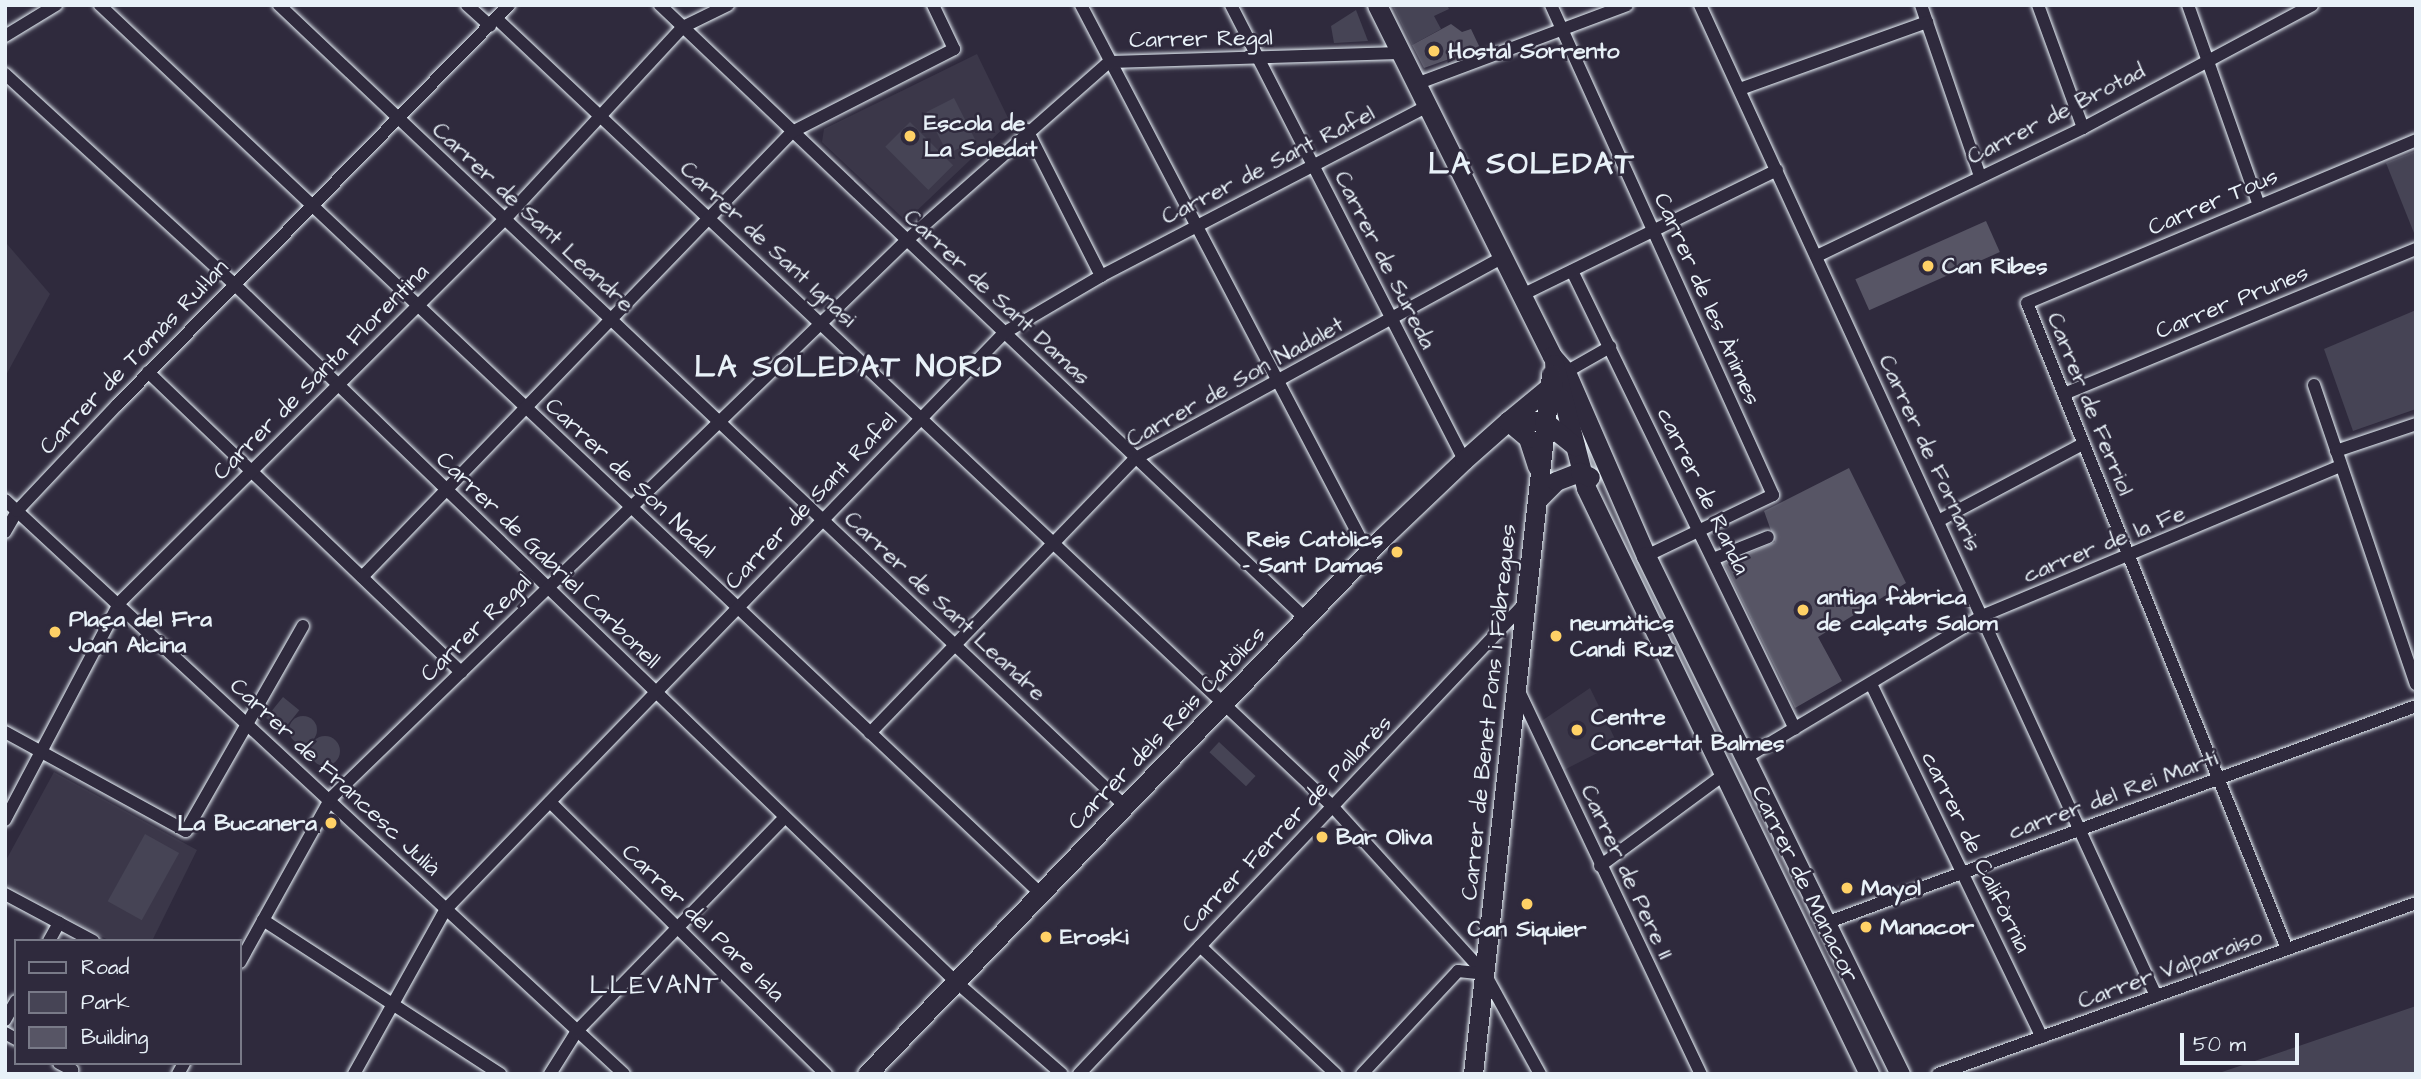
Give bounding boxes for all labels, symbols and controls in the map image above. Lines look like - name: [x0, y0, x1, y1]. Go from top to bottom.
- street label: Carrer Regal: [1129, 24, 1273, 54]
- place label: Hostal Sorrento: [1448, 37, 1620, 65]
- marker: Hostal Sorrento: [1426, 43, 1442, 59]
- street label: Carrer de Brotad: [1962, 57, 2150, 171]
- street label: Carrer de Sant Rafel: [1157, 99, 1379, 231]
- place label: Escola de La Soledat: [924, 109, 1037, 163]
- street label: Carrer de Sant Leandre: [426, 116, 640, 318]
- marker: Escola de La Soledat: [902, 128, 918, 144]
- district label: LA SOLEDAT: [1430, 146, 1634, 182]
- street label: Carrer de Sant Ignasi: [674, 155, 862, 333]
- street label: Carrer Tous: [2144, 162, 2282, 242]
- street label: Carrer de Sureda: [1328, 166, 1442, 354]
- street label: Carrer de les Ànimes: [1648, 189, 1766, 409]
- street label: Carrer de Sant Damas: [898, 203, 1096, 391]
- place label: Can Ribes: [1942, 252, 2047, 280]
- street label: Carrer de Tomàs Rul·lan: [34, 254, 234, 460]
- street label: Carrer de Santa Florentina: [207, 258, 435, 486]
- marker: Can Ribes: [1920, 258, 1936, 274]
- street label: Carrer Prunes: [2152, 259, 2312, 345]
- street label: Carrer de Ferriol: [2041, 308, 2139, 500]
- street label: Carrer de Son Nadalet: [1121, 311, 1349, 453]
- district label: LA SOLEDAT NORD: [696, 349, 1002, 385]
- street label: Carrer de Fornaris: [1872, 350, 1988, 556]
- street label: Carrer de Son Nadal: [539, 392, 721, 564]
- street label: carrer de Randa: [1651, 403, 1755, 579]
- street label: Carrer de Sant Rafel: [719, 407, 903, 595]
- street label: Carrer de Gabriel Carbonell: [430, 446, 666, 674]
- street label: carrer de la Fe: [2019, 499, 2189, 589]
- street label: Carrer de Sant Leandre: [838, 505, 1052, 707]
- street label: Carrer de Benet Pons i Fàbregues: [1456, 523, 1522, 901]
- place label: Reis Catòlics - Sant Damas: [1242, 525, 1383, 579]
- marker: Reis Catòlics - Sant Damas: [1389, 544, 1405, 560]
- street label: Carrer Regal: [415, 568, 537, 688]
- place label: antiga fàbrica de calçats Salom: [1817, 583, 1998, 637]
- marker: antiga fàbrica de calçats Salom: [1795, 602, 1811, 618]
- place label: Plaça del Fra Joan Alcina: [69, 605, 212, 659]
- place label: neumàtics Candi Ruz: [1570, 609, 1674, 663]
- street label: Carrer dels Reis Catòlics: [1062, 620, 1272, 836]
- marker: Plaça del Fra Joan Alcina: [47, 624, 63, 640]
- marker: neumàtics Candi Ruz: [1548, 628, 1564, 644]
- street label: Carrer de Francesc Julià: [224, 672, 446, 882]
- place label: Centre Concertat Balmes: [1591, 703, 1784, 757]
- street label: Carrer Ferrer de Pallarès: [1176, 710, 1398, 938]
- marker: Centre Concertat Balmes: [1569, 722, 1585, 738]
- street label: carrer del Rei Martí: [2005, 744, 2221, 846]
- street label: carrer de Califòrnia: [1915, 747, 2037, 957]
- street label: Carrer de Pere II: [1574, 780, 1680, 964]
- street label: Carrer de Manacor: [1745, 781, 1865, 987]
- place label: La Bucanera: [178, 809, 317, 837]
- marker: La Bucanera: [323, 815, 339, 831]
- place label: Bar Oliva: [1336, 823, 1432, 851]
- marker: Bar Oliva: [1314, 829, 1330, 845]
- street label: Carrer del Pare Isla: [616, 838, 790, 1008]
- place label: Mayol: [1861, 874, 1921, 902]
- marker: Mayol: [1839, 880, 1855, 896]
- marker: Can Siquier: [1519, 896, 1535, 912]
- place label: Manacor: [1880, 913, 1974, 941]
- place label: Can Siquier: [1467, 915, 1587, 943]
- marker: Manacor: [1858, 919, 1874, 935]
- place label: Eroski: [1060, 923, 1128, 951]
- street label: Carrer Valparaiso: [2074, 923, 2266, 1015]
- marker: Eroski: [1038, 929, 1054, 945]
- legend: [14, 939, 242, 1065]
- text: Road: [81, 953, 129, 982]
- district label: LLEVANT: [590, 970, 720, 1002]
- text: Park: [81, 988, 130, 1017]
- scale bar: [2183, 1020, 2302, 1064]
- text: Building: [81, 1023, 148, 1052]
- text: 50 m: [2193, 1030, 2246, 1059]

